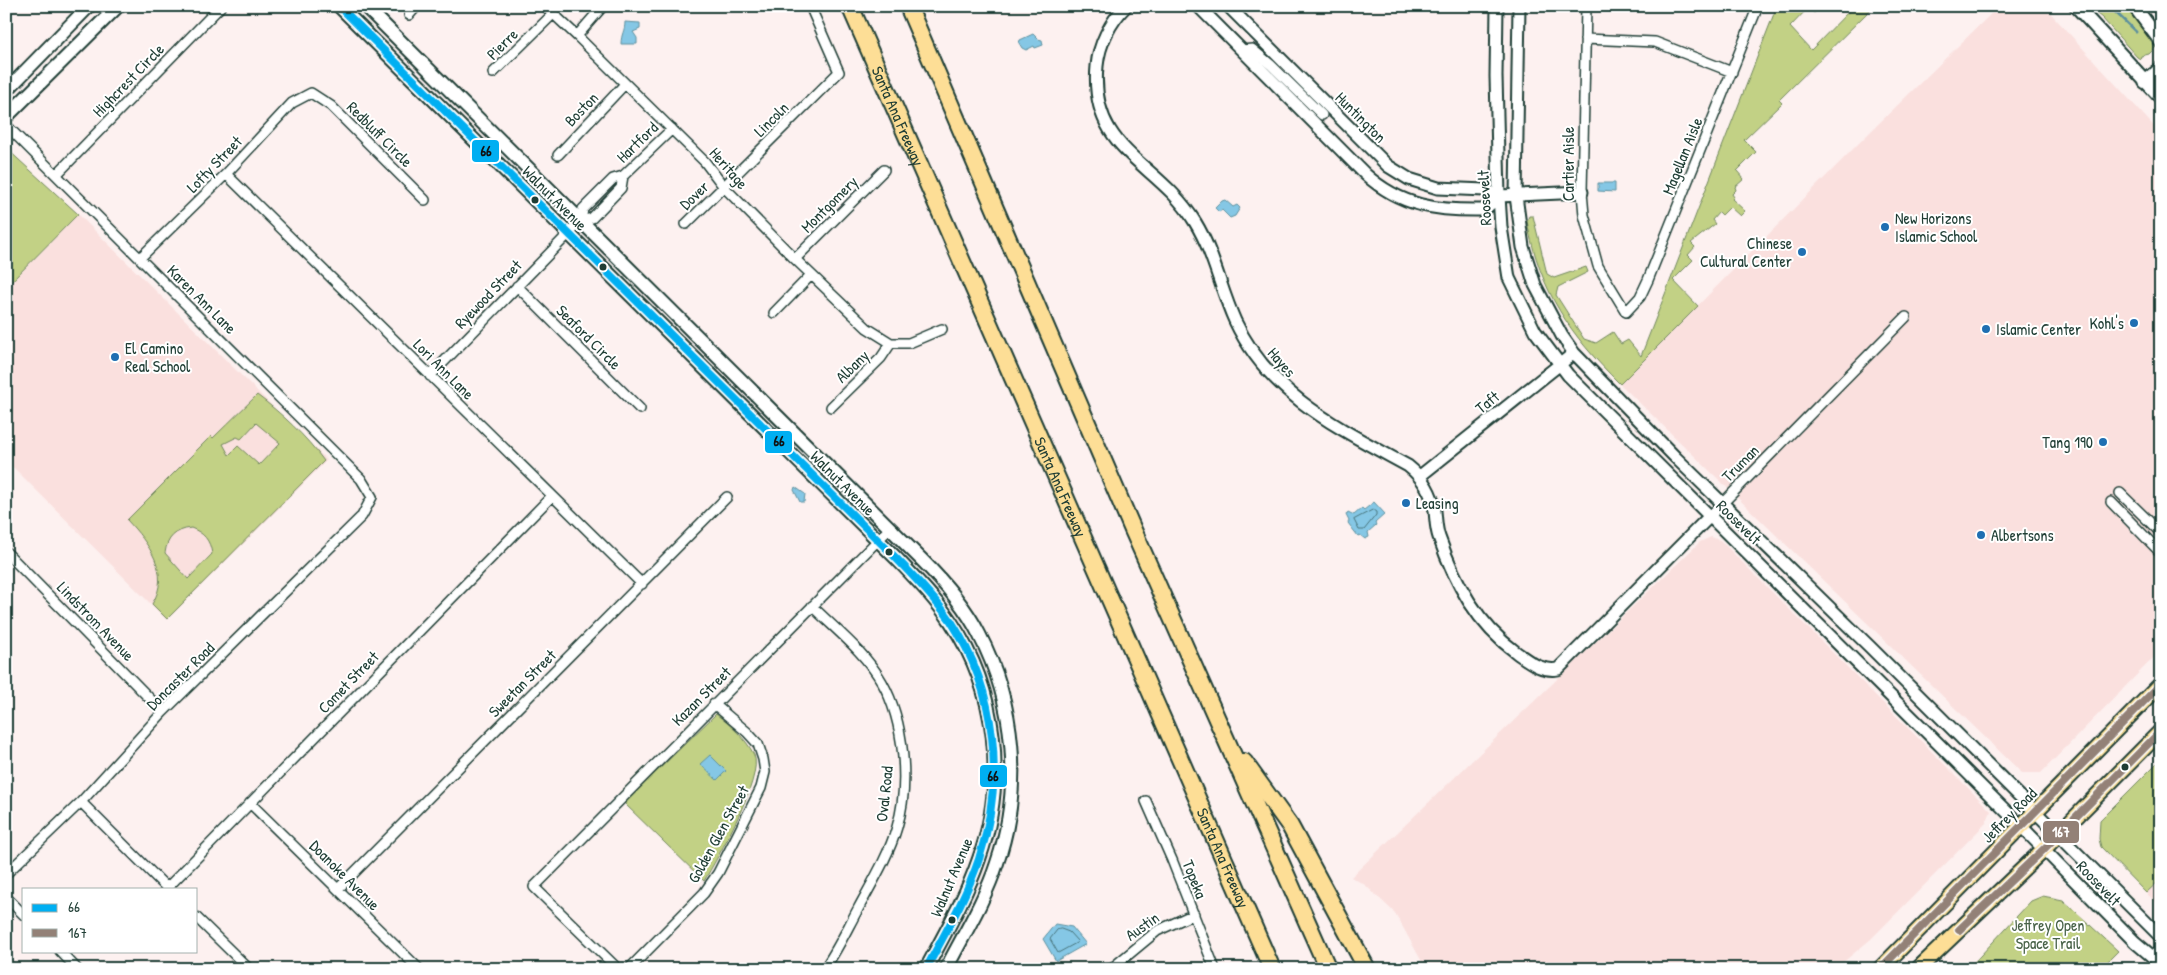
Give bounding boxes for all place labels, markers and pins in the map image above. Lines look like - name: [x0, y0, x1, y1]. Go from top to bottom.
- unlabelled marker: [530, 195, 540, 205]
- place label: New Horizons Islamic School: [1895, 207, 1978, 247]
- marker: New Horizons Islamic School: [1879, 221, 1891, 233]
- place label: Chinese Cultural Center: [1700, 232, 1793, 272]
- marker: Chinese Cultural Center: [1796, 246, 1808, 258]
- unlabelled marker: [598, 262, 608, 272]
- place label: Kohl's: [2089, 312, 2124, 334]
- marker: Kohl's: [2128, 317, 2140, 329]
- place label: Islamic Center: [1996, 318, 2081, 340]
- marker: Islamic Center: [1980, 323, 1992, 335]
- place label: El Camino Real School: [125, 337, 191, 377]
- marker: El Camino Real School: [109, 351, 121, 363]
- place label: Tang 190: [2042, 431, 2093, 453]
- marker: Tang 190: [2097, 436, 2109, 448]
- place label: Leasing: [1416, 492, 1459, 514]
- marker: Leasing: [1400, 497, 1412, 509]
- place label: Albertsons: [1991, 524, 2054, 546]
- marker: Albertsons: [1975, 529, 1987, 541]
- unlabelled marker: [884, 547, 894, 557]
- unlabelled marker: [2120, 762, 2130, 772]
- unlabelled marker: [947, 915, 957, 925]

